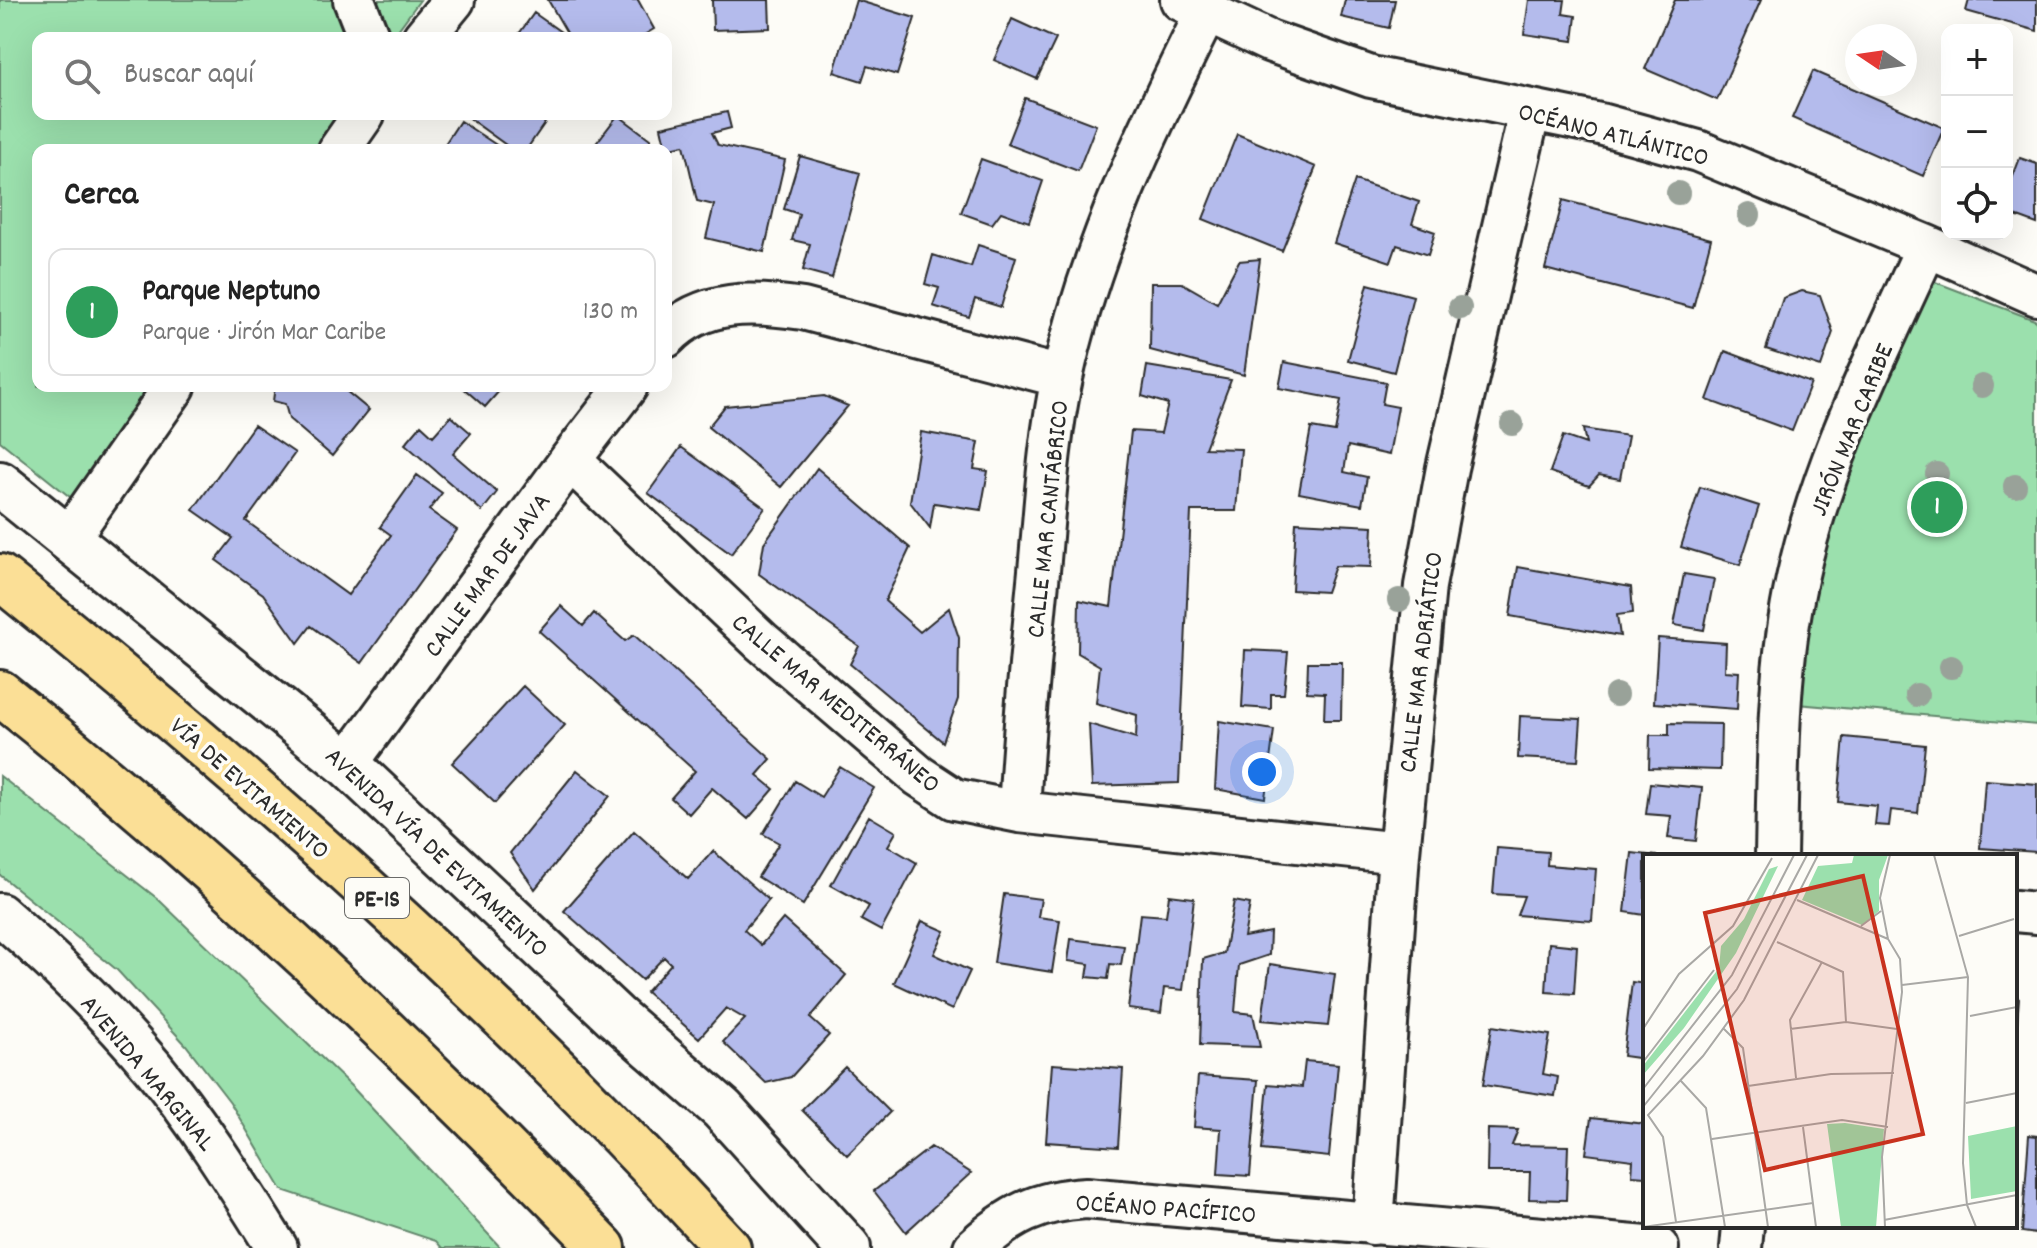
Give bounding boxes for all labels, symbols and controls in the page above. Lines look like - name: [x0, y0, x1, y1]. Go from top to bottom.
- north arrow: [1845, 24, 1917, 96]
- map controls: [1941, 24, 2013, 240]
- button: +: [1941, 24, 2013, 96]
- search box: [32, 32, 672, 120]
- icon: search: [60, 54, 104, 98]
- text: Buscar aquí: [124, 55, 254, 98]
- street label: OCÉANO ATLÁNTICO: [1514, 95, 1712, 178]
- button: −: [1941, 96, 2013, 168]
- button: locate: [1941, 168, 2013, 240]
- text: Cerca: [64, 172, 138, 221]
- text: Parque Neptuno: [142, 272, 320, 315]
- text: 1: [89, 294, 95, 331]
- text: 130 m: [583, 294, 638, 331]
- text: Parque · Jirón Mar Caribe: [142, 315, 386, 352]
- street label: JIRÓN MAR CARIBE: [1802, 338, 1905, 522]
- street label: CALLE MAR CANTÁBRICO: [1019, 399, 1080, 640]
- pin: 1: [1911, 477, 1963, 537]
- street label: CALLE MAR DE JAVA: [416, 486, 561, 666]
- street label: CALLE MAR ADRIÁTICO: [1391, 550, 1454, 775]
- street label: CALLE MAR MEDITERRÁNEO: [722, 606, 947, 803]
- street label: VÍA DE EVITAMIENTO: [161, 710, 337, 870]
- street label: AVENIDA VÍA DE EVITAMIENTO: [315, 740, 556, 967]
- your location: [1242, 752, 1282, 792]
- inset map: [1643, 854, 2017, 1228]
- road number: PE-1S: [345, 878, 409, 918]
- street label: AVENIDA MARGINAL: [70, 988, 223, 1161]
- street label: OCÉANO PACÍFICO: [1074, 1186, 1257, 1235]

